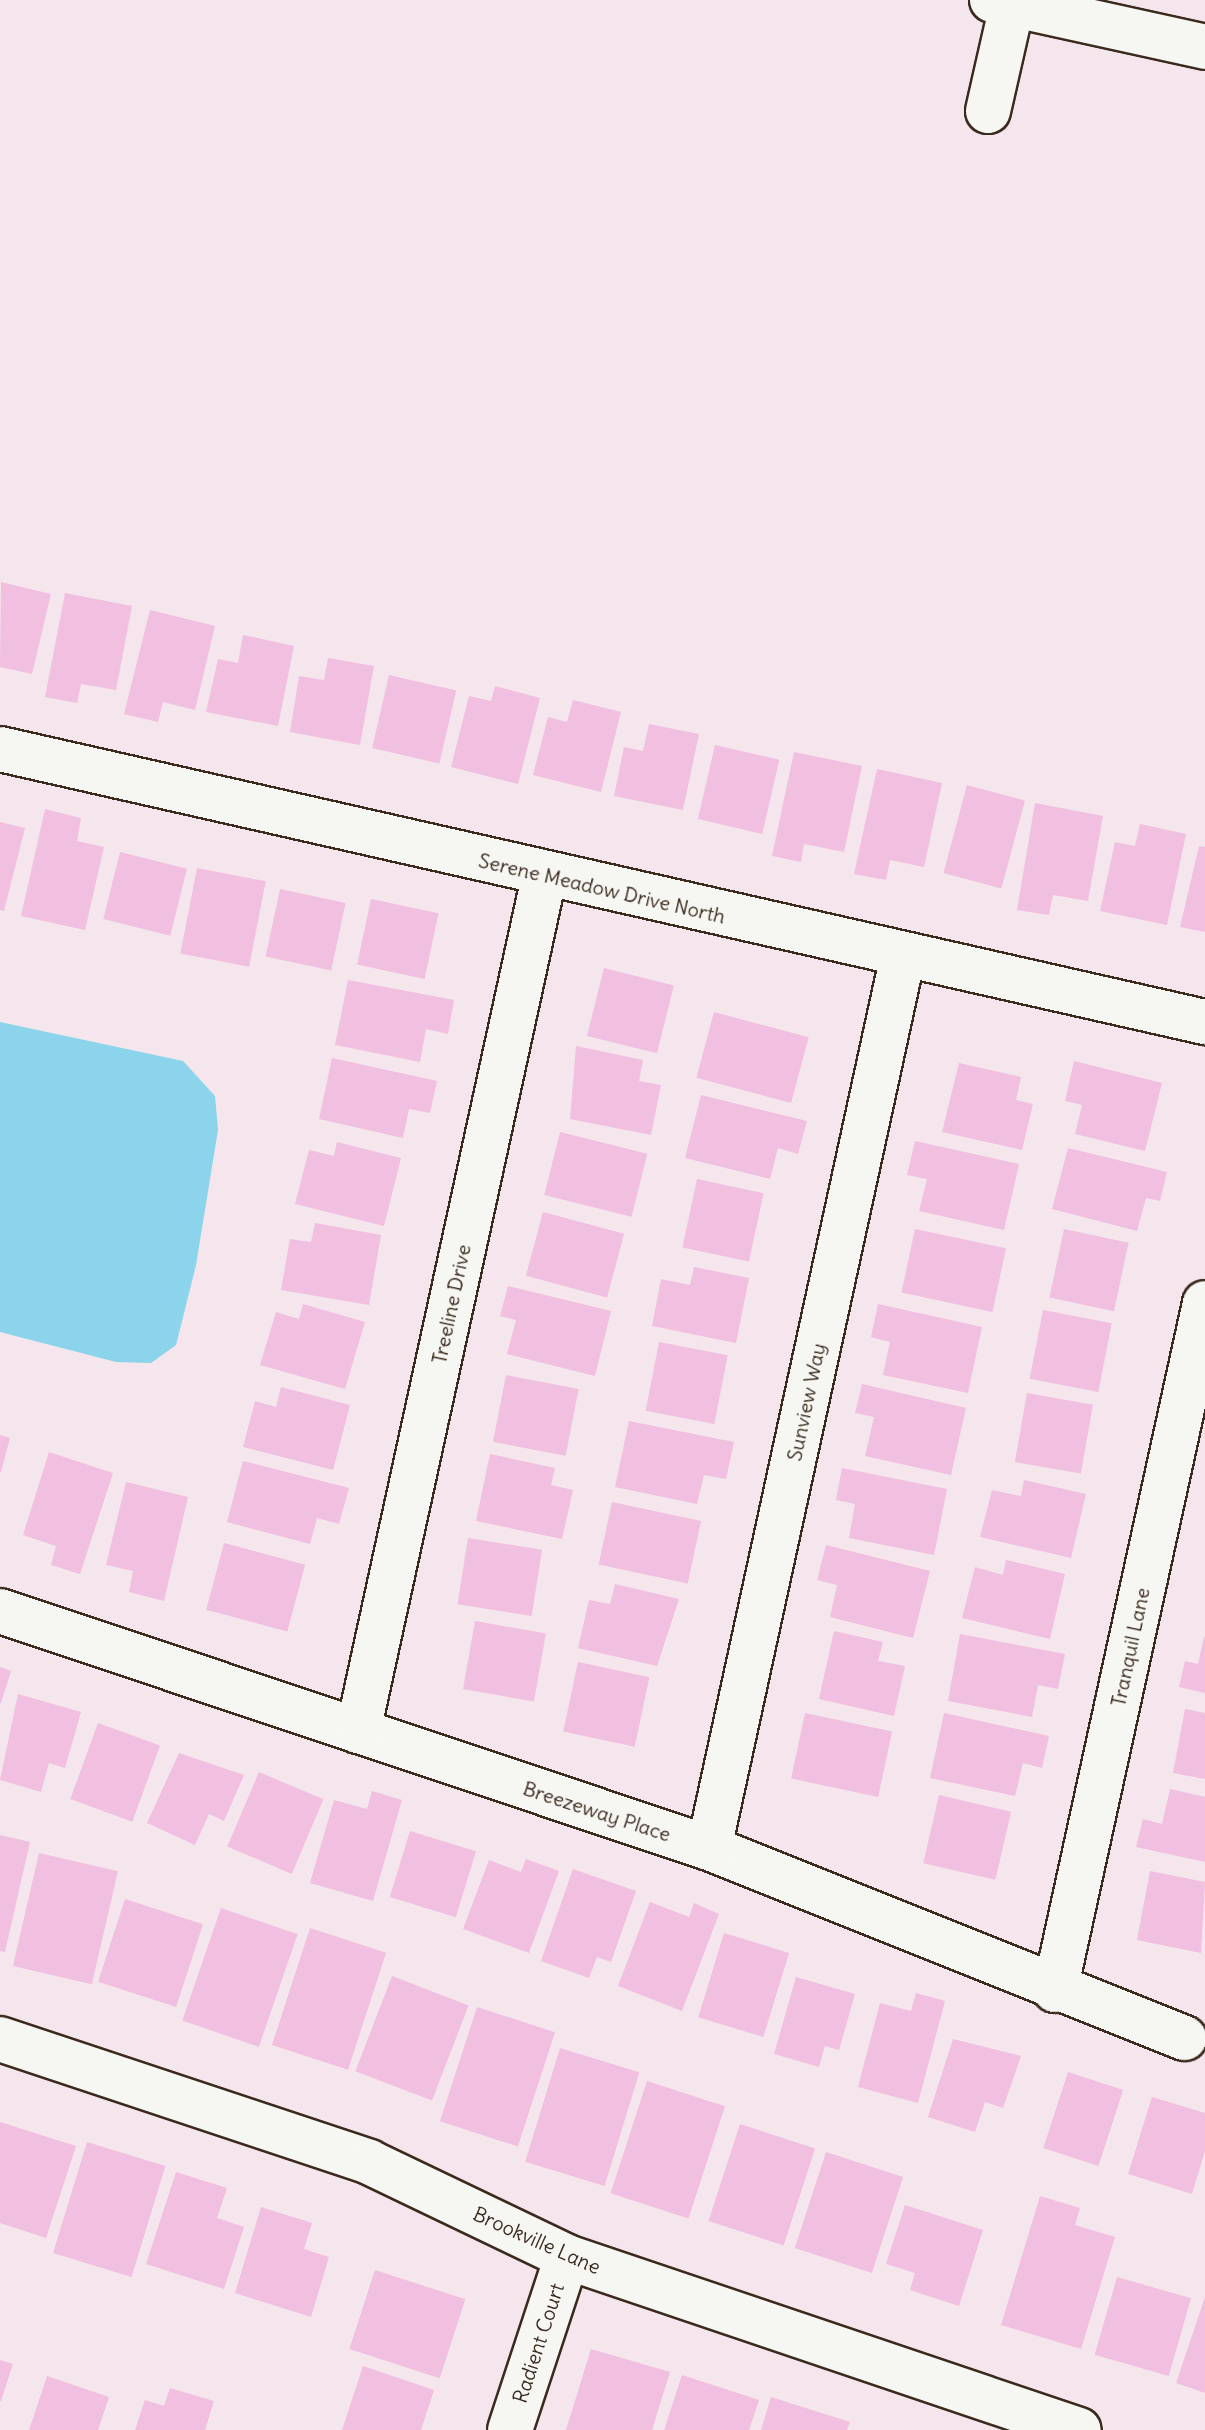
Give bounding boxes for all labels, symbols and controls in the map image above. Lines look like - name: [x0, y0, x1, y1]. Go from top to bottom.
- street label: Serene Meadow Drive North: [476, 848, 728, 928]
- street label: Treeline Drive: [427, 1242, 475, 1366]
- street label: Sunview Way: [782, 1341, 830, 1463]
- street label: Tranquil Lane: [1106, 1585, 1154, 1709]
- street label: Breezeway Place: [520, 1776, 674, 1846]
- street label: Brookville Lane: [470, 2201, 604, 2279]
- street label: Radient Court: [507, 2280, 569, 2406]

